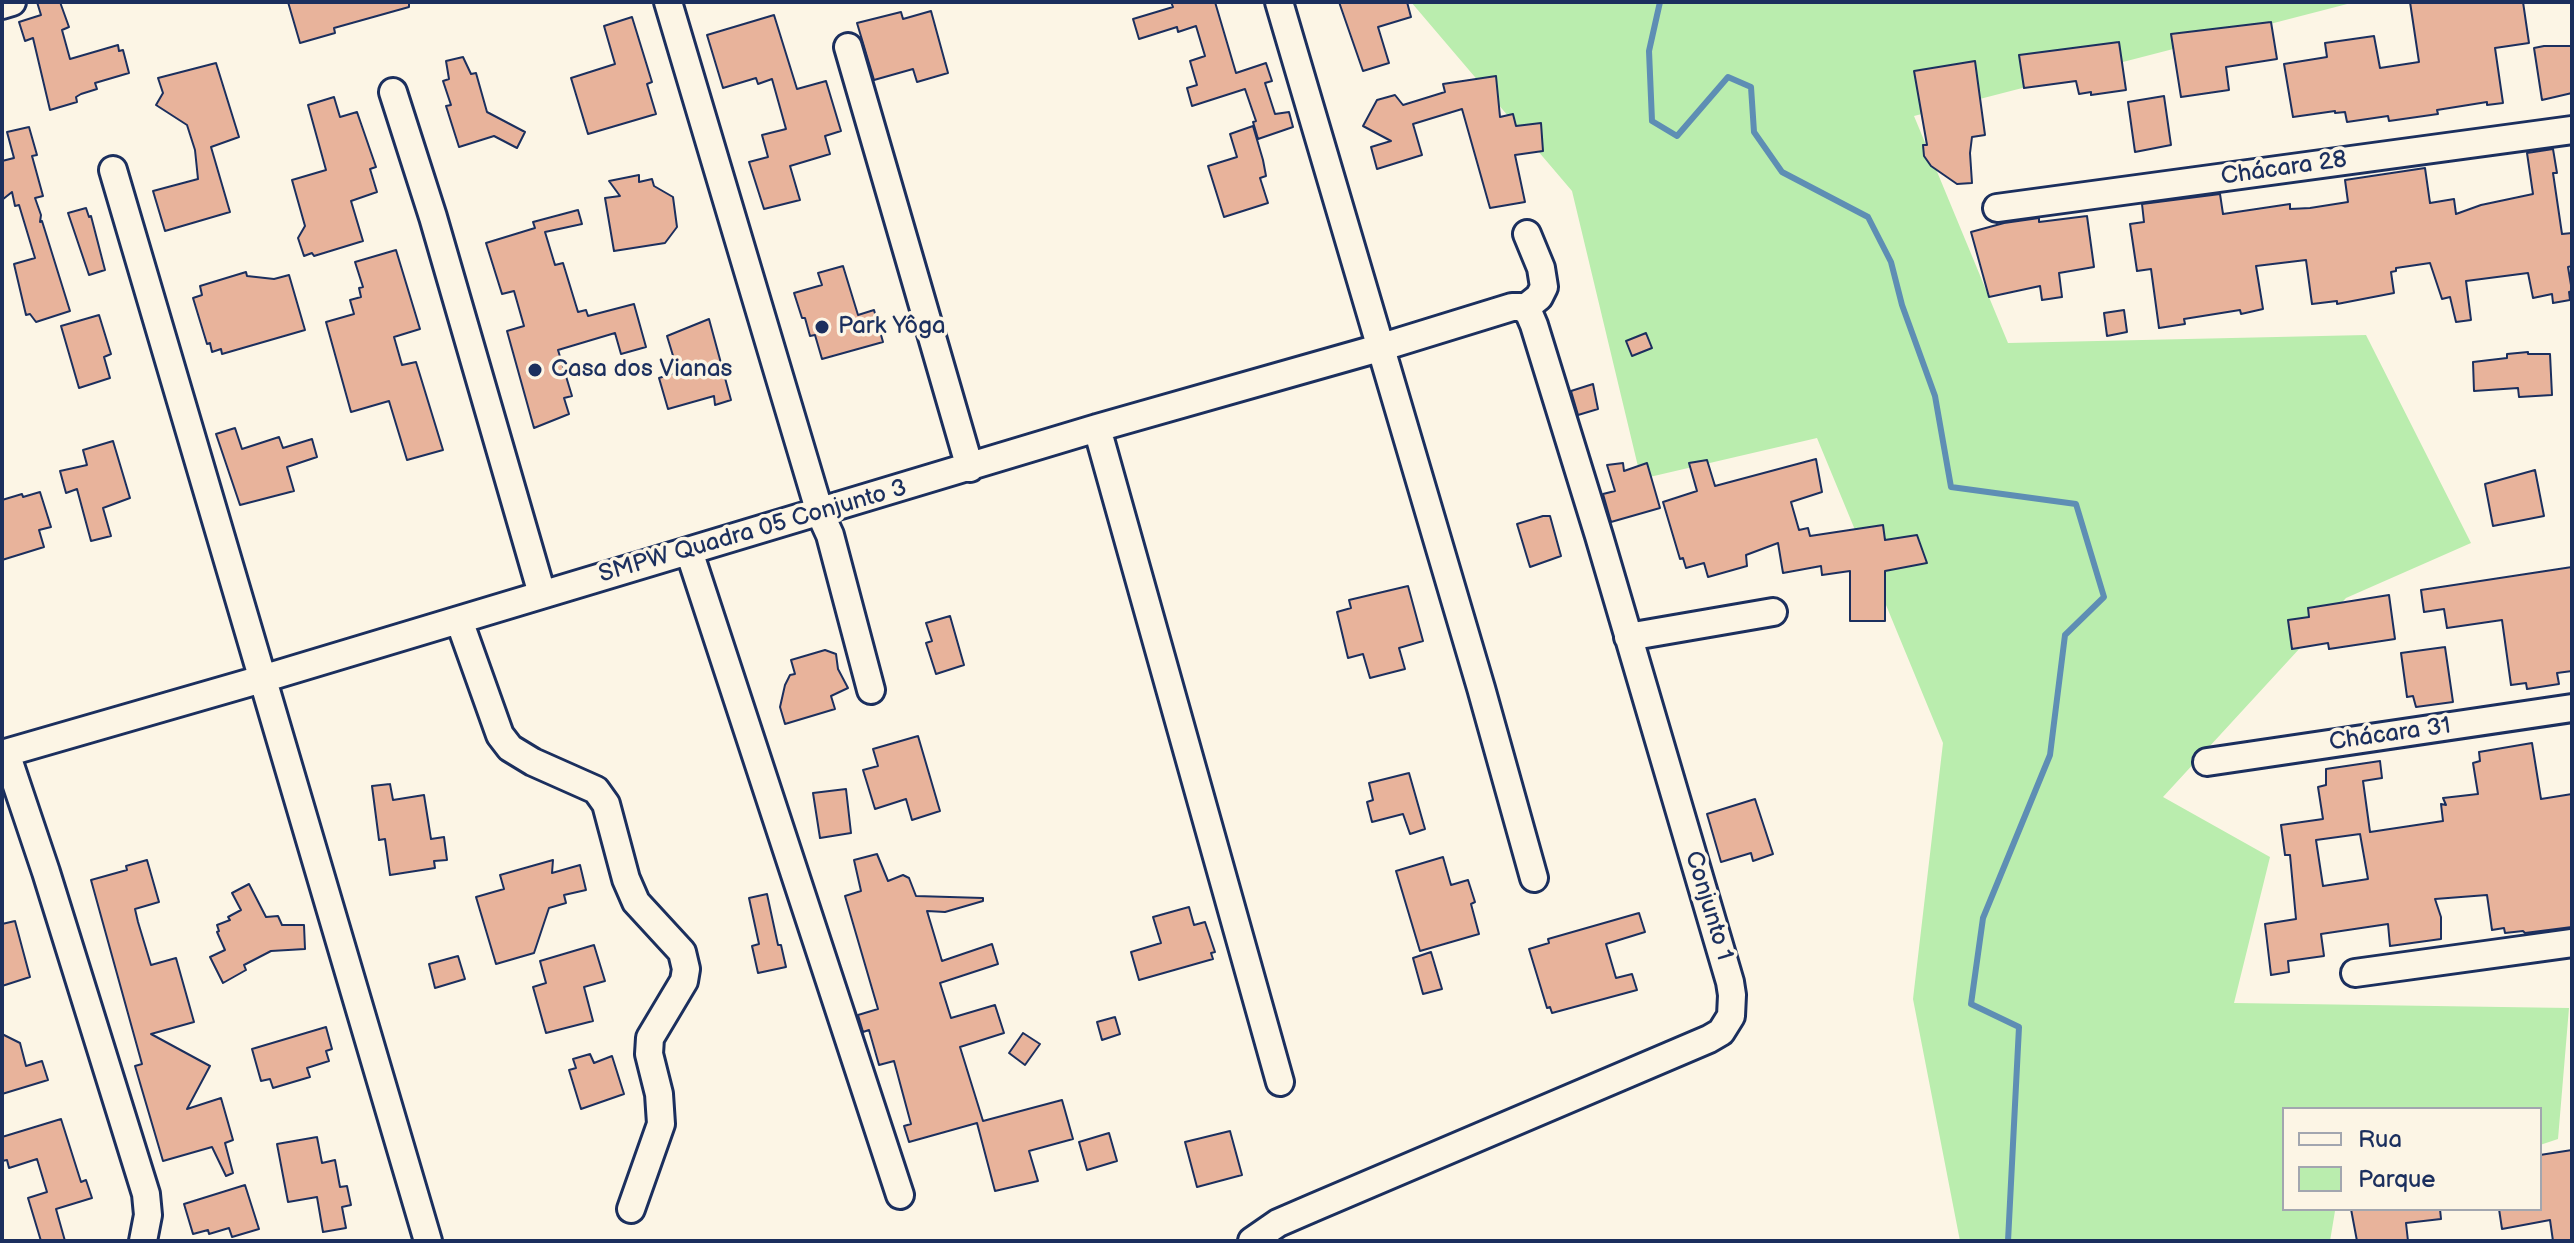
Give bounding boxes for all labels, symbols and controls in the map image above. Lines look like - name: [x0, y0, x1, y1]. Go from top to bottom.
- street label: Chácara 28: [2219, 146, 2349, 192]
- place label: Park Yôga: [838, 313, 946, 341]
- marker: Park Yôga: [813, 318, 831, 336]
- place label: Casa dos Vianas: [551, 356, 732, 384]
- marker: Casa dos Vianas: [526, 361, 544, 379]
- street label: SMPW Quadra 05 Conjunto 3: [596, 474, 910, 590]
- street label: Chácara 31: [2327, 712, 2453, 758]
- street label: Conjunto 1: [1678, 848, 1738, 964]
- legend: [2282, 1107, 2542, 1211]
- text: Rua: [2358, 1125, 2402, 1154]
- text: Parque: [2358, 1165, 2436, 1194]

